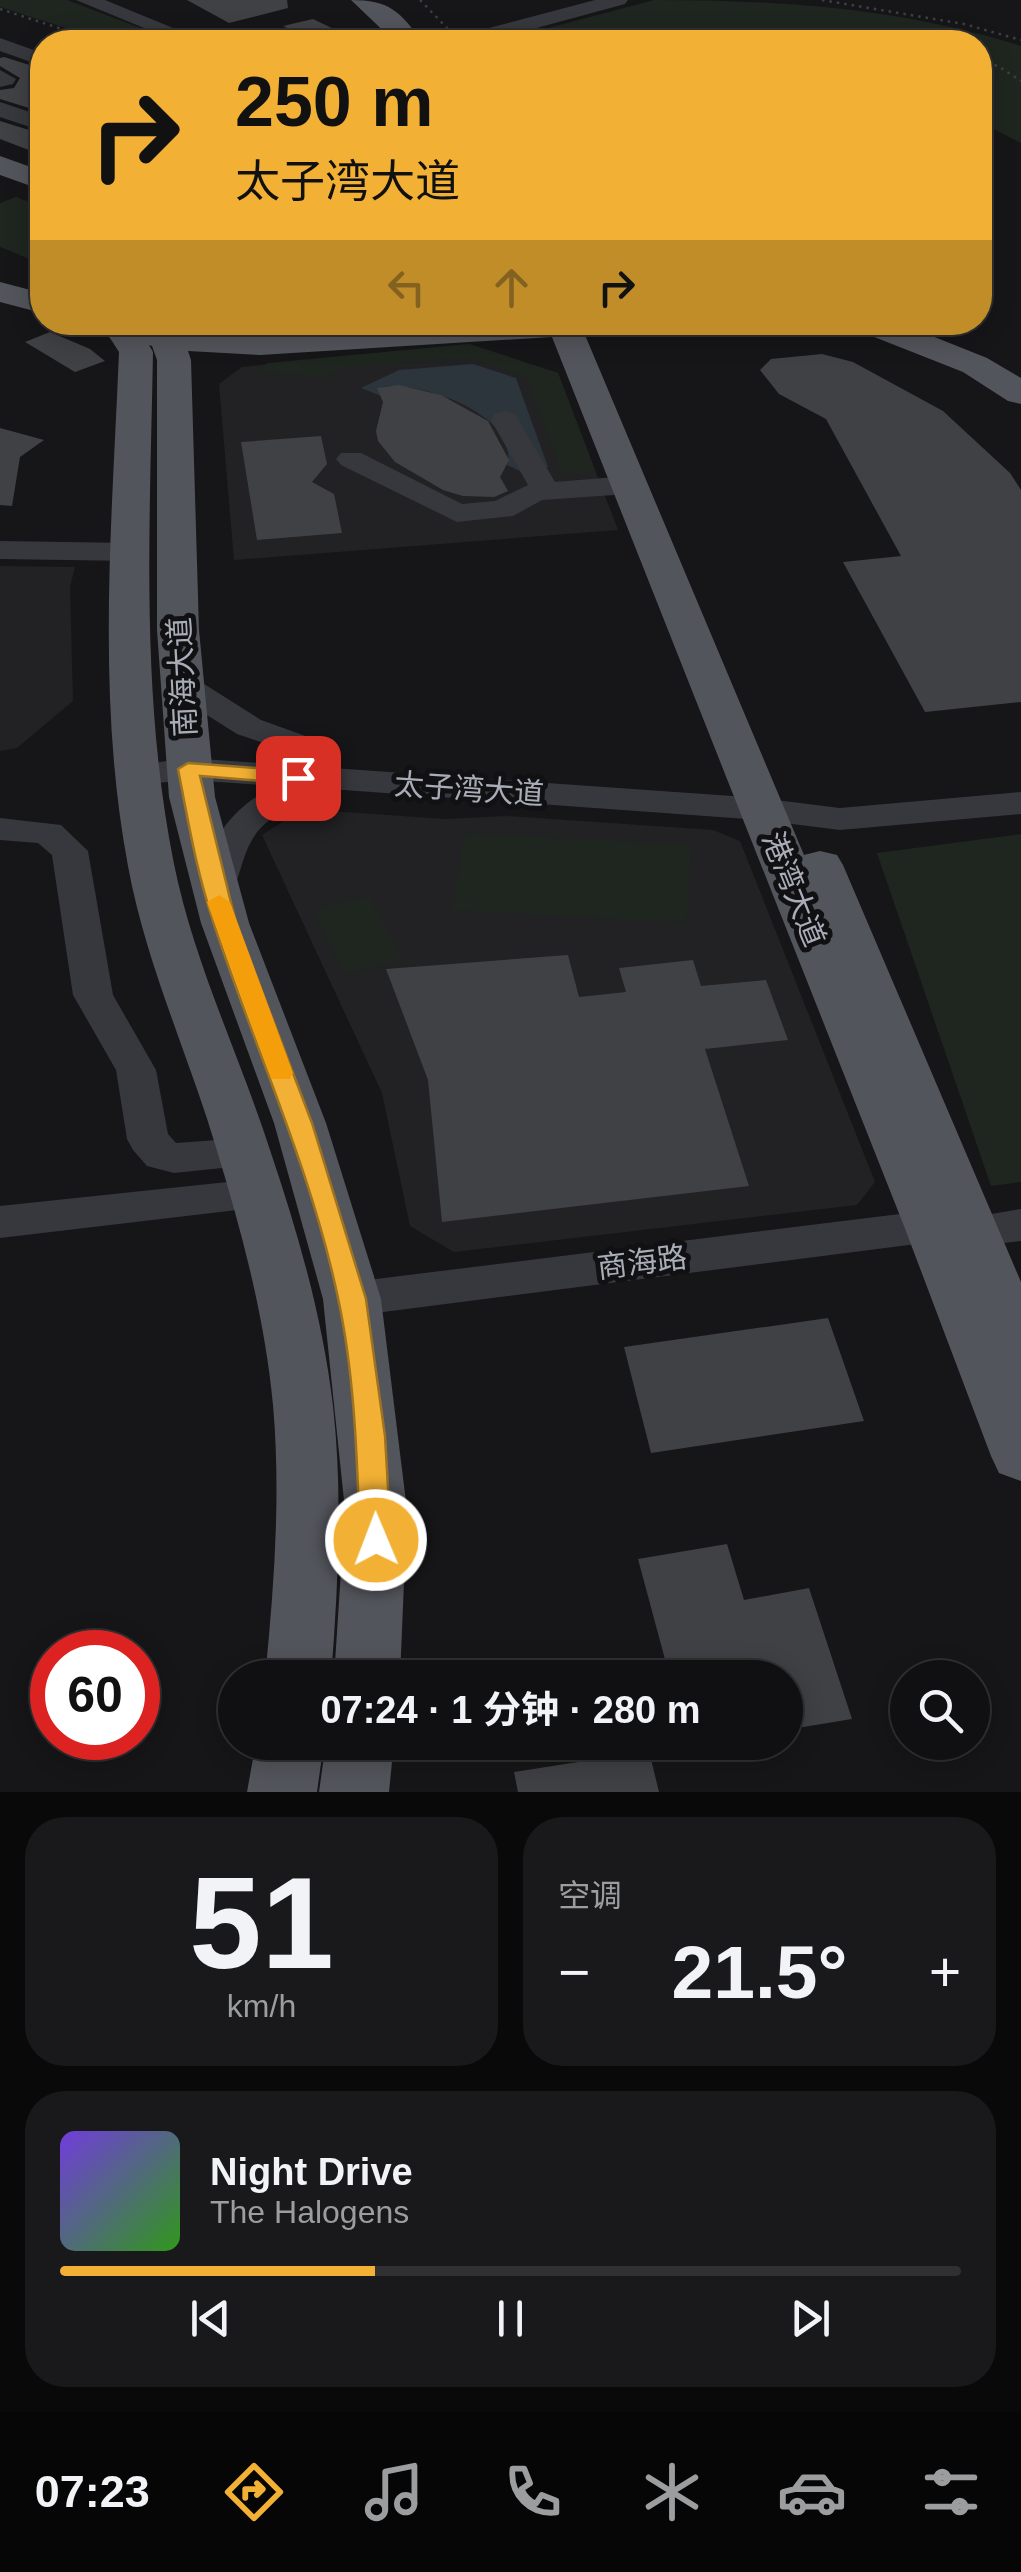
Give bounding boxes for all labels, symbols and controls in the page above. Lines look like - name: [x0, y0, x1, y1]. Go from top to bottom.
- text: 250 m: [235, 63, 433, 141]
- icon: right: [70, 70, 200, 200]
- text: 太子湾大道: [235, 156, 460, 207]
- icon: left: [379, 260, 434, 315]
- icon: ahead: [484, 260, 539, 315]
- icon: right: [589, 260, 644, 315]
- street label: 南海大道: [162, 616, 202, 738]
- pin: [256, 736, 341, 821]
- icon: arrive: [271, 751, 326, 806]
- street label: 太子湾大道: [393, 767, 545, 811]
- street label: 港湾大道: [756, 827, 832, 951]
- street label: 商海路: [595, 1240, 689, 1284]
- position arrow: [324, 1488, 428, 1592]
- speed limit sign: 60: [30, 1630, 160, 1760]
- map controls: [890, 1660, 990, 1760]
- button: search: [890, 1660, 990, 1760]
- text: 07:24 · 1 分钟 · 280 m: [320, 1689, 701, 1731]
- text: 51: [189, 1850, 334, 1996]
- text: 空调: [558, 1878, 622, 1914]
- text: 21.5°: [672, 1930, 847, 2014]
- text: −: [558, 1941, 590, 2003]
- text: +: [929, 1941, 961, 2003]
- text: km/h: [227, 1988, 296, 2024]
- text: Night Drive: [210, 2151, 413, 2193]
- text: The Halogens: [210, 2194, 409, 2230]
- icon: previous: [183, 2291, 238, 2346]
- icon: pause: [483, 2291, 538, 2346]
- icon: next: [783, 2291, 838, 2346]
- icon: directions: [219, 2457, 289, 2527]
- icon: music: [359, 2457, 429, 2527]
- icon: phone: [498, 2457, 568, 2527]
- icon: climate: [637, 2457, 707, 2527]
- icon: car: [777, 2457, 847, 2527]
- icon: filters: [916, 2457, 986, 2527]
- text: 07:23: [35, 2466, 150, 2517]

